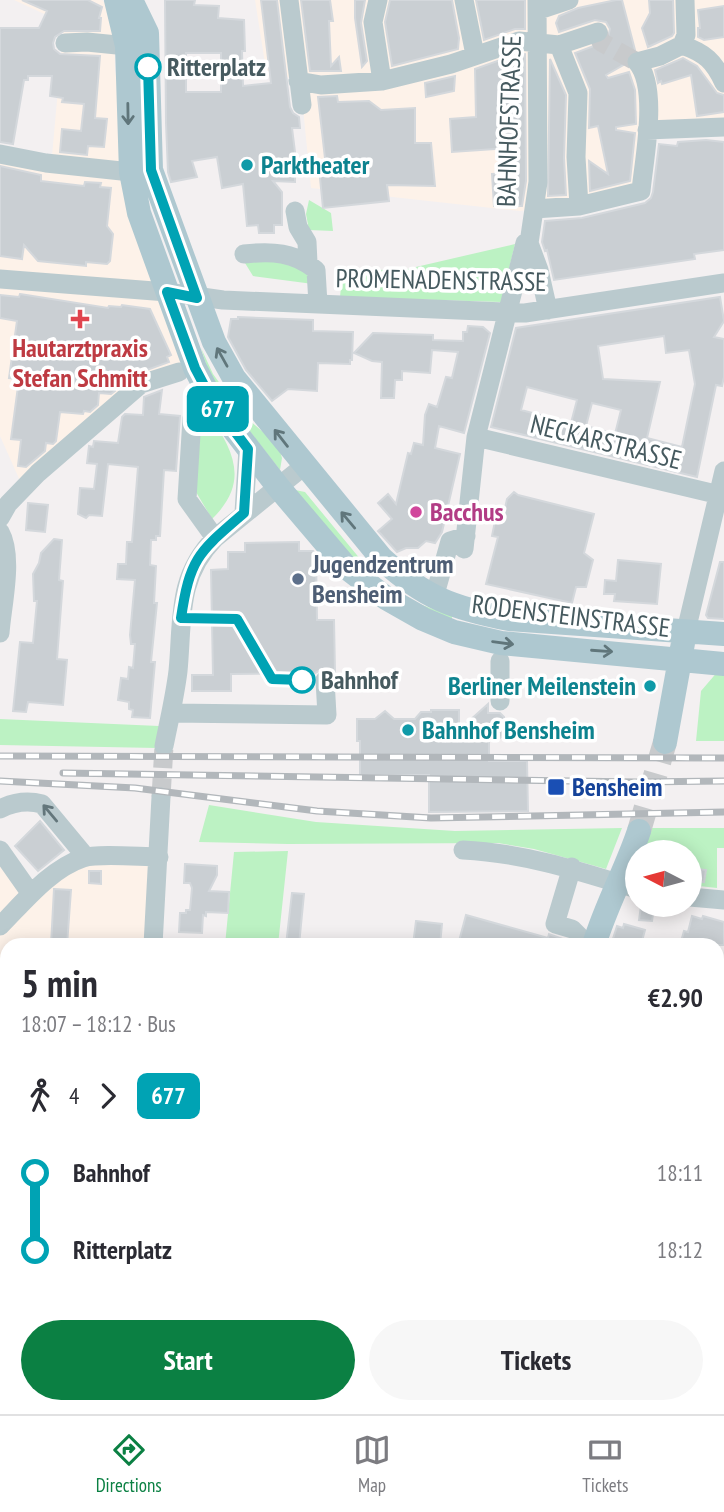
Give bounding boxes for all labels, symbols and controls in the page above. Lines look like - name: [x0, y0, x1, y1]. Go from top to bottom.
- street label: BAHNHOFSTRASSE: [489, 35, 528, 207]
- place label: Ritterplatz: [167, 50, 266, 83]
- marker: Ritterplatz: [135, 54, 161, 80]
- one-way arrow: [121, 102, 135, 125]
- place label: Parktheater: [261, 148, 370, 181]
- marker: Parktheater: [239, 157, 255, 173]
- street label: PROMENADENSTRASSE: [335, 261, 547, 298]
- marker: Hautarztpraxis Stefan Schmitt: [70, 309, 90, 329]
- place label: Hautarztpraxis Stefan Schmitt: [12, 331, 148, 394]
- one-way arrow: [215, 347, 228, 368]
- line badge: 677: [178, 386, 258, 432]
- text: 677: [201, 393, 235, 424]
- street label: NECKARSTRASSE: [527, 407, 685, 476]
- one-way arrow: [274, 429, 289, 447]
- place label: Bacchus: [430, 495, 504, 528]
- marker: Bacchus: [408, 504, 424, 520]
- one-way arrow: [340, 511, 356, 529]
- place label: Jugendzentrum Bensheim: [311, 547, 454, 610]
- marker: Jugendzentrum Bensheim: [290, 571, 306, 587]
- street label: RODENSTEINSTRASSE: [470, 587, 672, 644]
- one-way arrow: [491, 636, 513, 649]
- one-way arrow: [590, 645, 613, 658]
- place label: Bahnhof: [321, 663, 400, 696]
- marker: Bahnhof: [289, 667, 315, 693]
- place label: Berliner Meilenstein: [448, 669, 636, 702]
- marker: Berliner Meilenstein: [642, 678, 658, 694]
- place label: Bahnhof Bensheim: [422, 713, 595, 746]
- marker: Bahnhof Bensheim: [400, 722, 416, 738]
- place label: Bensheim: [572, 770, 663, 803]
- marker: Bensheim: [546, 777, 566, 797]
- one-way arrow: [42, 805, 58, 823]
- north arrow: [625, 840, 702, 917]
- map controls: [625, 840, 702, 917]
- text: 5 min: [21, 958, 98, 1007]
- text: €2.90: [648, 981, 703, 1014]
- text: 18:07 – 18:12 · Bus: [21, 1009, 176, 1038]
- icon: walk: [21, 1077, 59, 1115]
- icon: forward: [89, 1077, 127, 1115]
- text: 677: [151, 1080, 186, 1111]
- text: 4: [69, 1081, 79, 1110]
- text: Bahnhof: [73, 1156, 150, 1189]
- text: 18:11: [657, 1158, 703, 1187]
- text: Ritterplatz: [73, 1233, 172, 1266]
- text: 18:12: [657, 1235, 703, 1264]
- button: Start: [21, 1320, 355, 1400]
- button: Tickets: [369, 1320, 703, 1400]
- tab: Directions: [96, 1431, 162, 1497]
- tab: Map: [353, 1431, 391, 1497]
- tab: Tickets: [582, 1431, 628, 1497]

